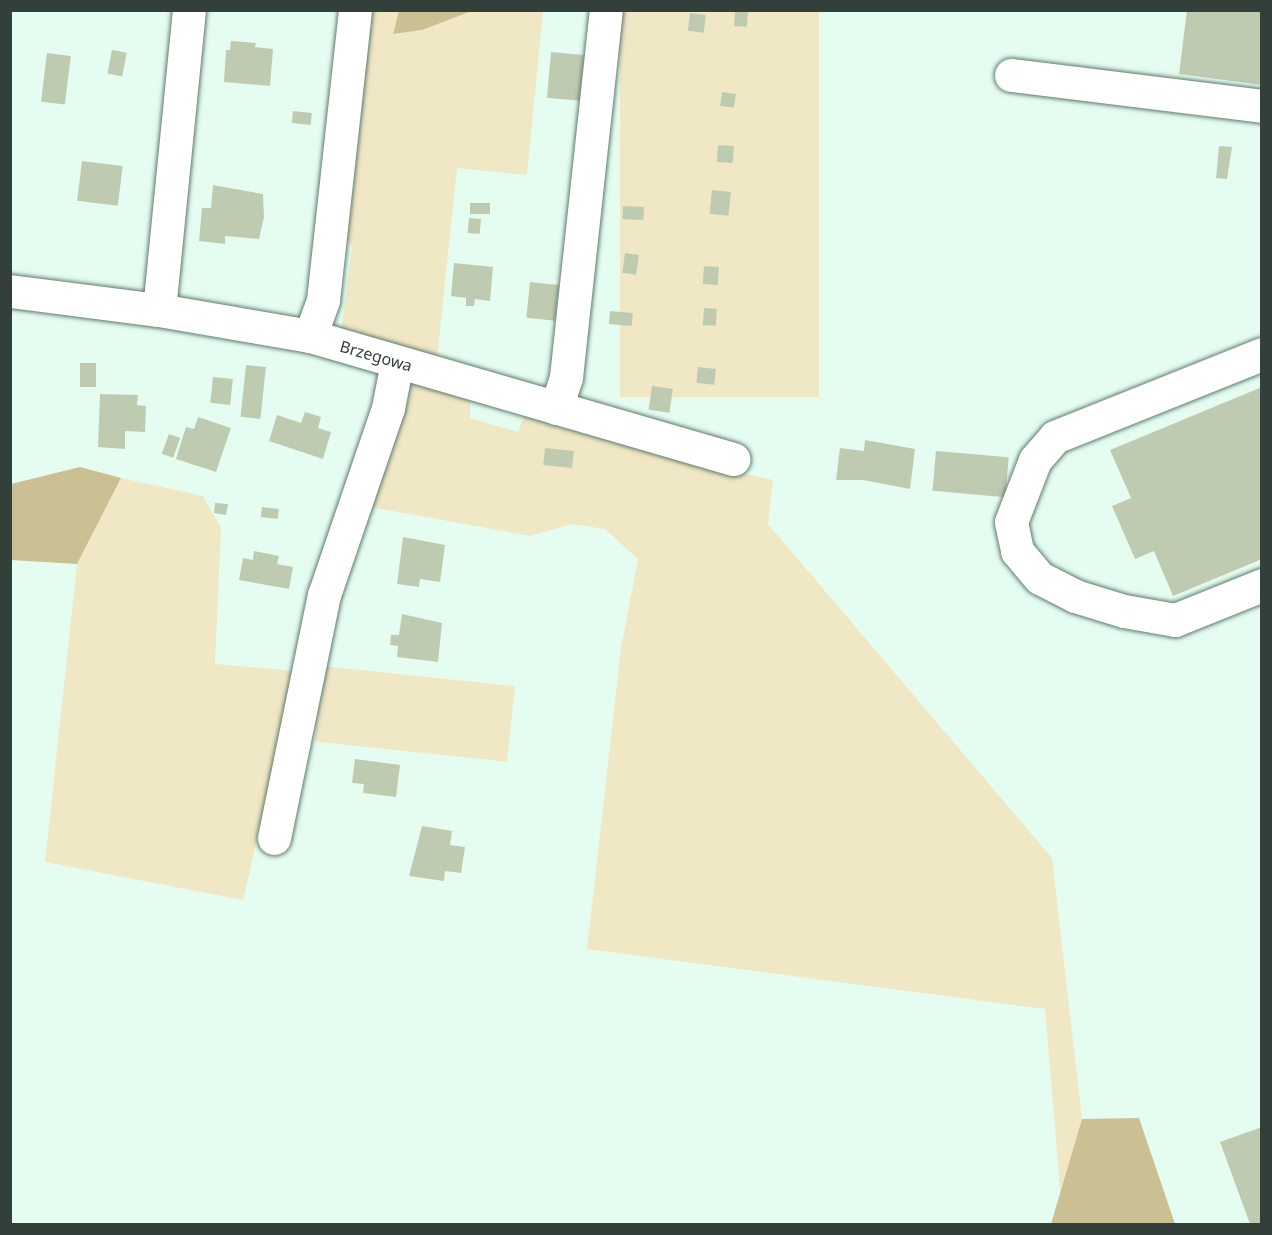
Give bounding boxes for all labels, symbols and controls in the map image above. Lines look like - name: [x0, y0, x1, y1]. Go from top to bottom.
- street label: Brzegowa: [338, 337, 414, 375]

